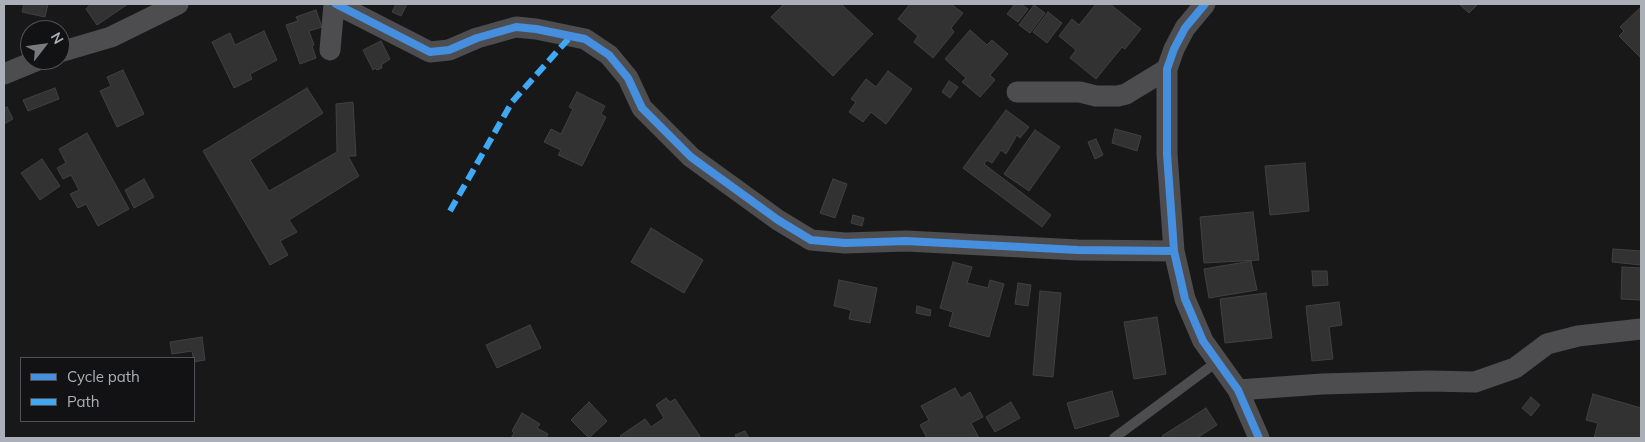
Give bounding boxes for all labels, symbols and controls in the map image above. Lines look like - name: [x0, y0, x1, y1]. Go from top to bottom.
- north arrow: [20, 20, 70, 70]
- text: N: [47, 29, 68, 47]
- legend: [20, 357, 195, 422]
- text: Cycle path: [67, 367, 140, 386]
- text: Path: [67, 392, 99, 411]

